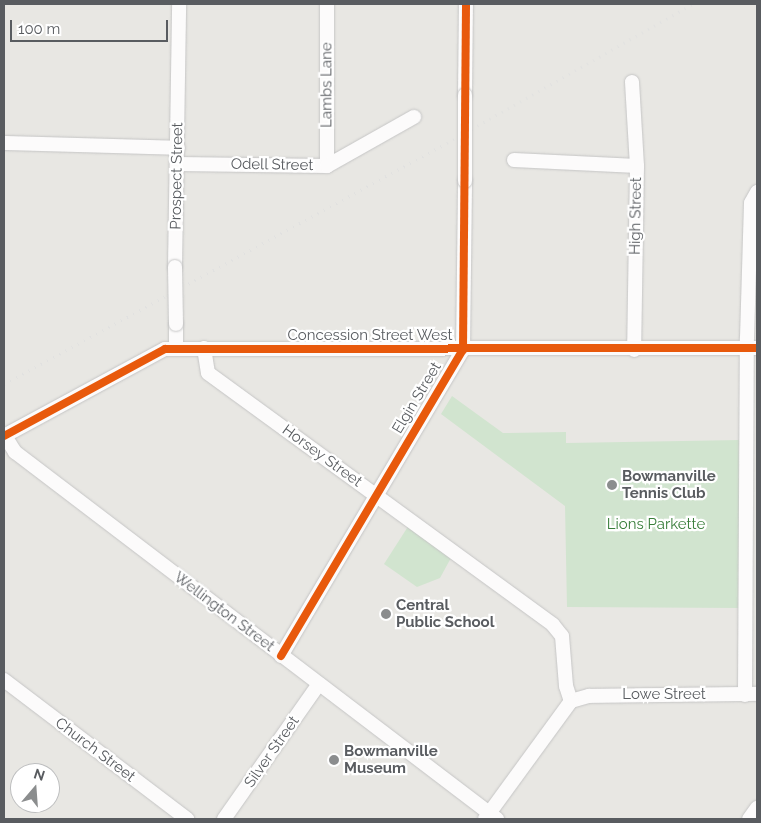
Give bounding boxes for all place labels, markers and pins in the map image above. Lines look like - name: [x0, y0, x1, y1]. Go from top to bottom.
- place label: Bowmanville Tennis Club: [622, 467, 716, 502]
- marker: Bowmanville Tennis Club: [606, 479, 618, 491]
- place label: Central Public School: [396, 596, 494, 631]
- marker: Central Public School: [380, 608, 392, 620]
- place label: Bowmanville Museum: [344, 742, 438, 777]
- marker: Bowmanville Museum: [328, 754, 340, 766]

